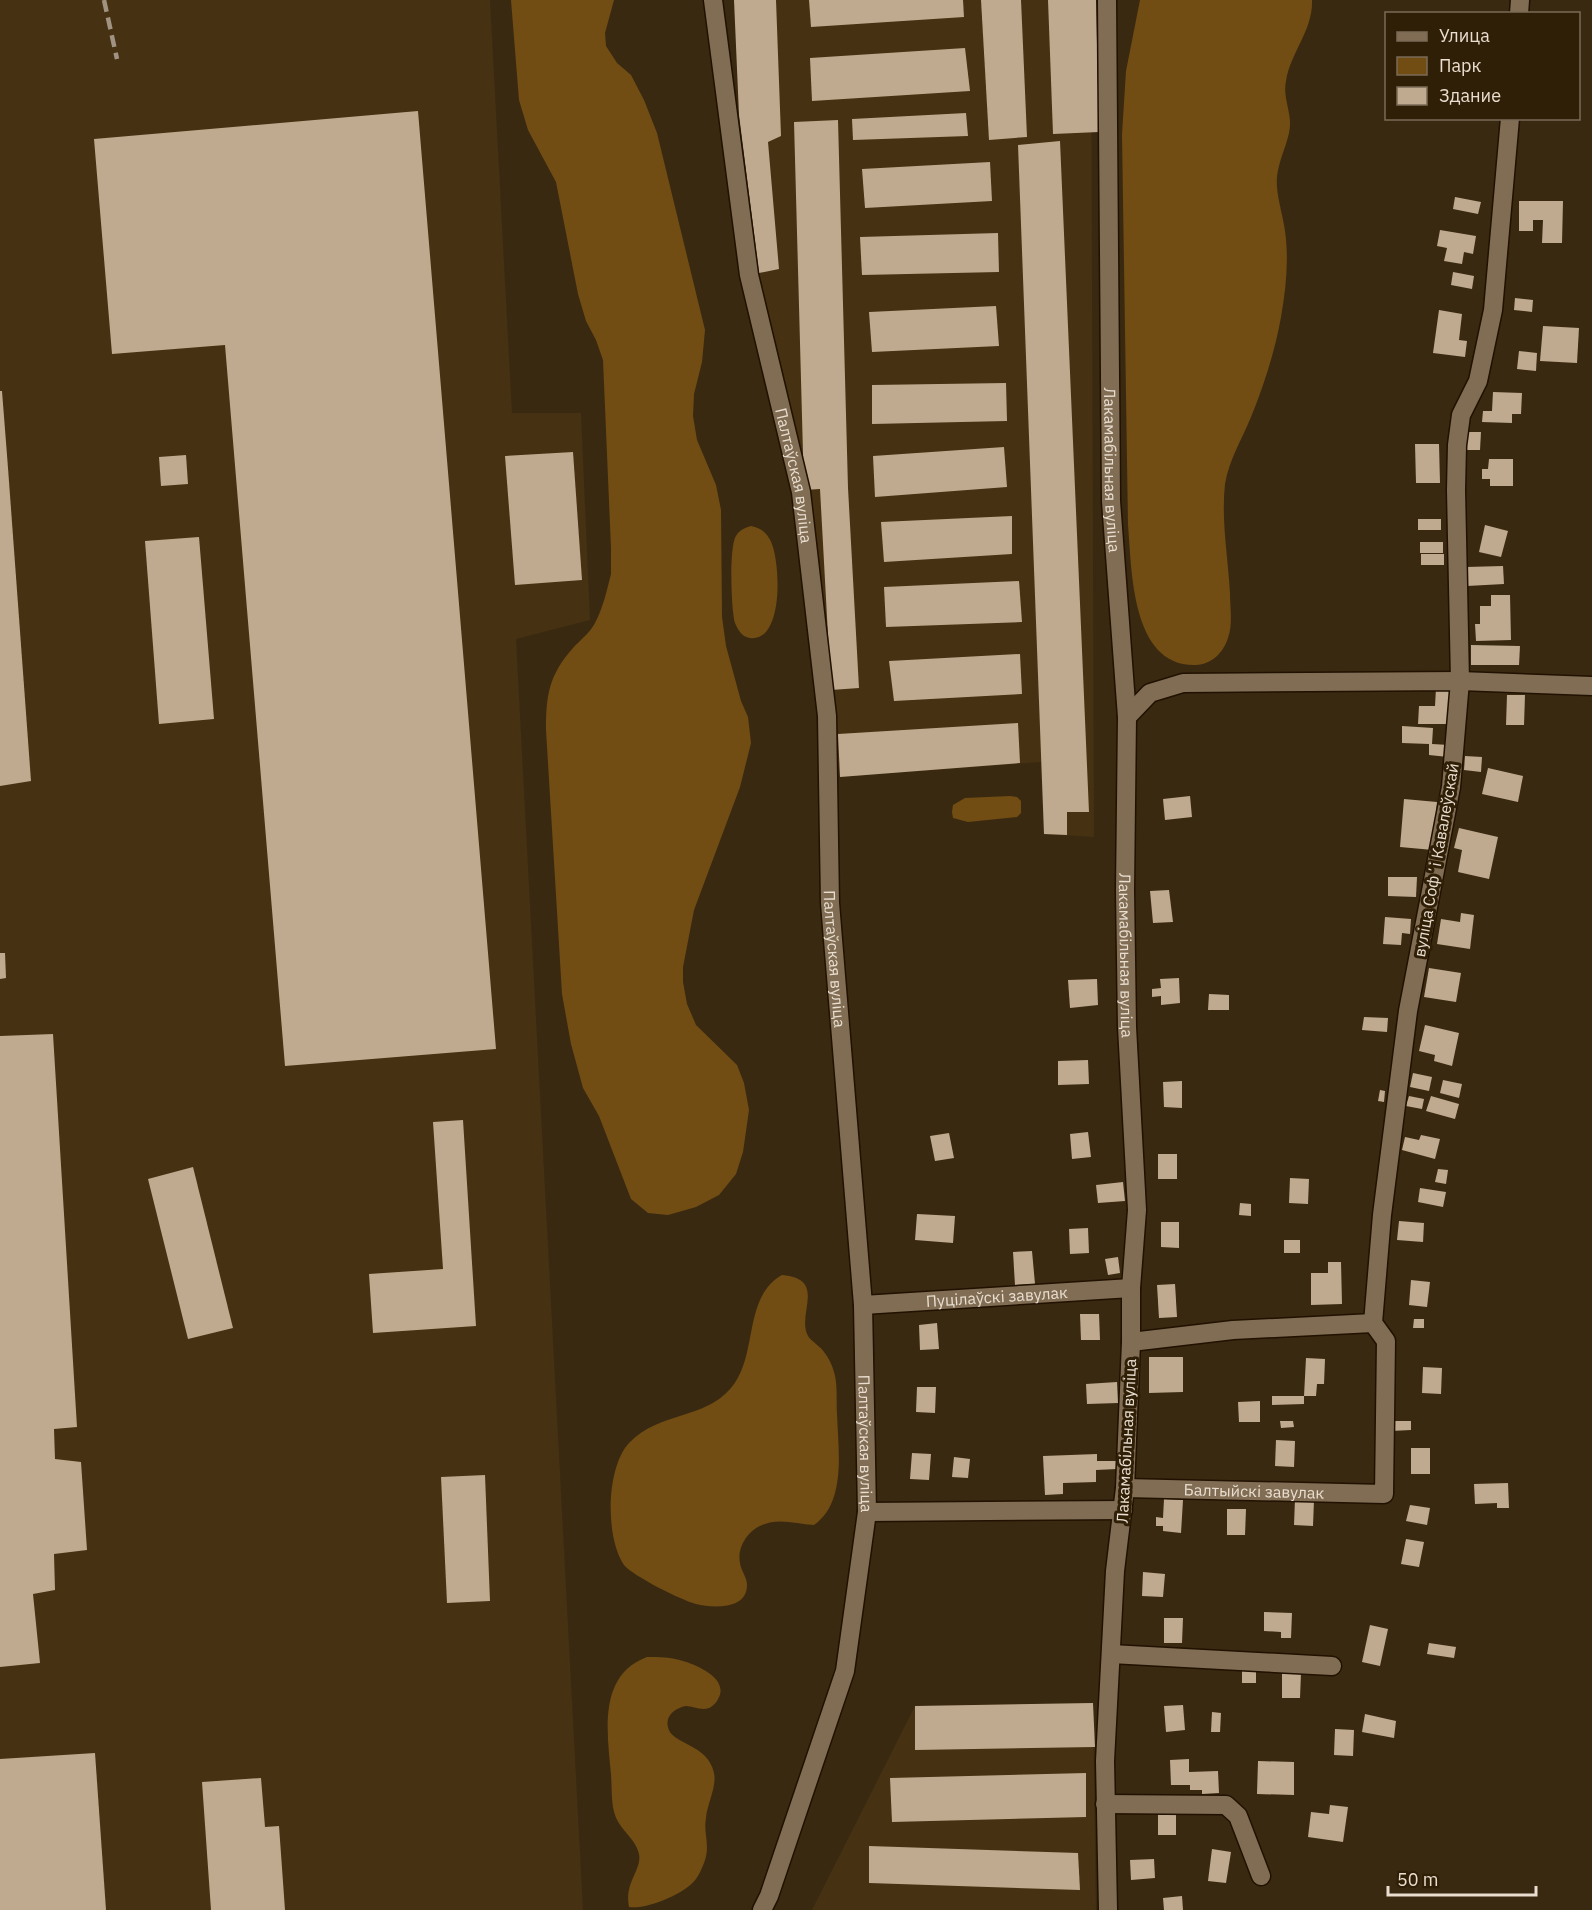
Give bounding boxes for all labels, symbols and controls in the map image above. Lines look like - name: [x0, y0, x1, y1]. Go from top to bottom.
- legend: [1385, 12, 1580, 120]
- text: Улица: [1439, 24, 1490, 47]
- text: Парк: [1439, 54, 1482, 77]
- text: Здание: [1439, 84, 1501, 107]
- street label: Лакамабільная вуліца: [1100, 387, 1125, 554]
- street label: Палтаўская вуліца: [771, 406, 817, 545]
- street label: вуліца Софʼі Кавалеўскай: [1409, 761, 1463, 959]
- street label: Лакамабільная вуліца: [1115, 873, 1138, 1039]
- street label: Палтаўская вуліца: [820, 890, 850, 1029]
- street label: Пуцілаўскі завулак: [925, 1282, 1068, 1311]
- street label: Лакамабільная вуліца: [1112, 1358, 1140, 1524]
- street label: Палтаўская вуліца: [854, 1375, 877, 1513]
- street label: Балтыйскі завулак: [1183, 1479, 1325, 1503]
- scale bar: [1388, 1859, 1536, 1897]
- text: 50 m: [1397, 1868, 1439, 1891]

